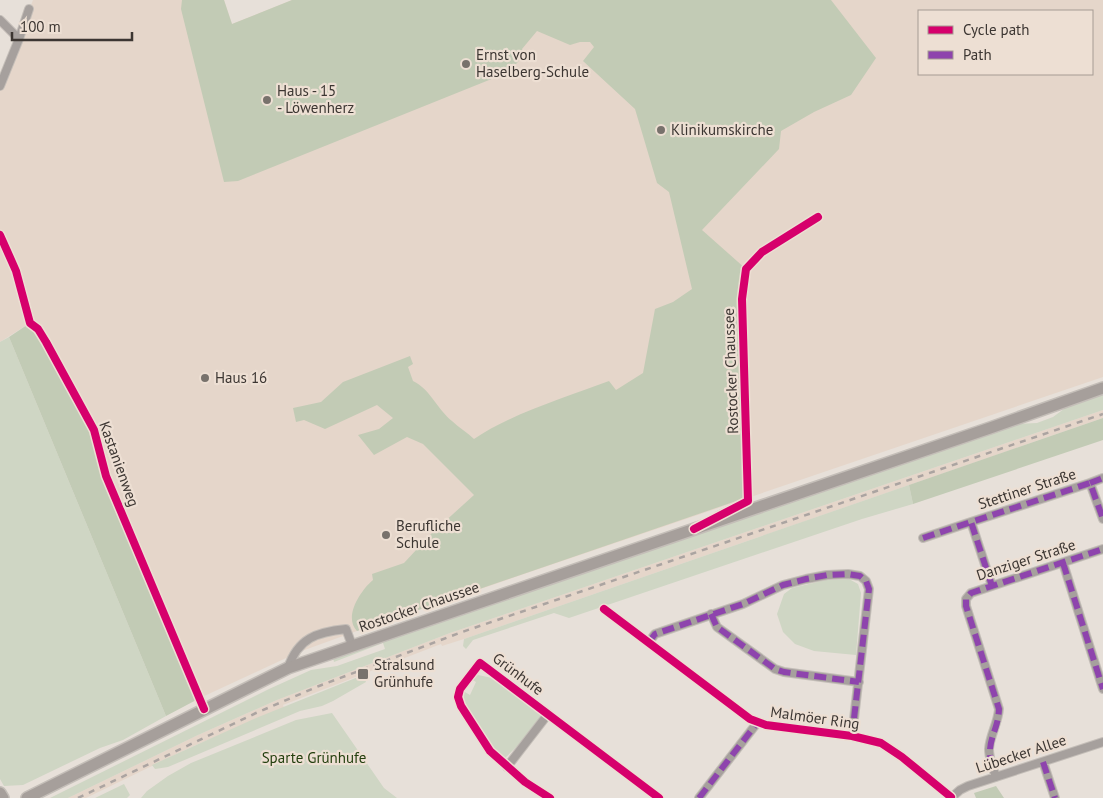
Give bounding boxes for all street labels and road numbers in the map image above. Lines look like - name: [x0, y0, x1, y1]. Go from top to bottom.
- street label: Rostocker Chaussee: [719, 308, 742, 434]
- street label: Kastanienweg: [95, 419, 144, 509]
- street label: Stettiner Straße: [976, 464, 1078, 513]
- street label: Danziger Straße: [974, 535, 1078, 584]
- street label: Rostocker Chaussee: [356, 577, 482, 636]
- street label: Grünhufe: [489, 648, 548, 699]
- street label: Malmöer Ring: [769, 702, 861, 733]
- street label: Lübecker Allee: [973, 730, 1068, 777]

